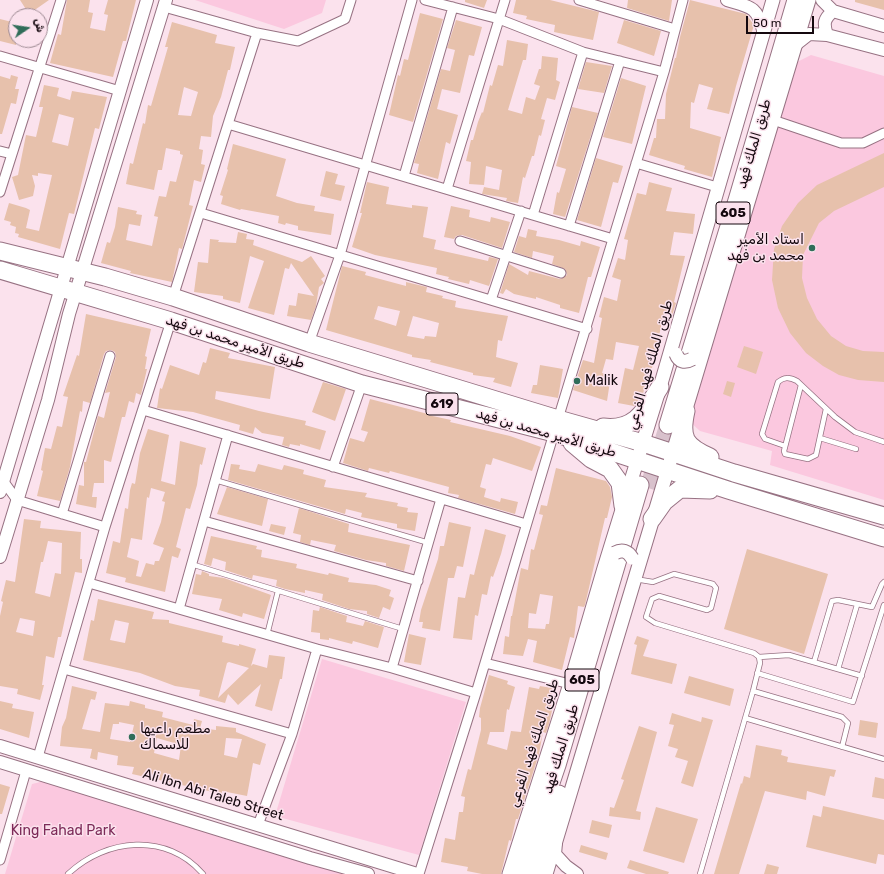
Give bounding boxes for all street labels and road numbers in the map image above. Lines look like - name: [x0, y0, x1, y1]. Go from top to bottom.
- street label: طريق الملك فهد: [733, 97, 775, 191]
- road number: 605: [716, 202, 750, 224]
- street label: طريق الملك فهد الفرعي: [623, 298, 677, 432]
- street label: طريق الأمير محمد بن فهد: [163, 312, 307, 372]
- road number: 619: [426, 393, 458, 415]
- street label: طريق الأمير محمد بن فهد: [474, 405, 618, 461]
- road number: 605: [565, 669, 599, 691]
- street label: طريق الملك فهد الفرعي: [505, 677, 563, 809]
- street label: طريق الملك فهد: [539, 702, 583, 796]
- street label: Ali Ibn Abi Taleb Street: [141, 766, 285, 824]

